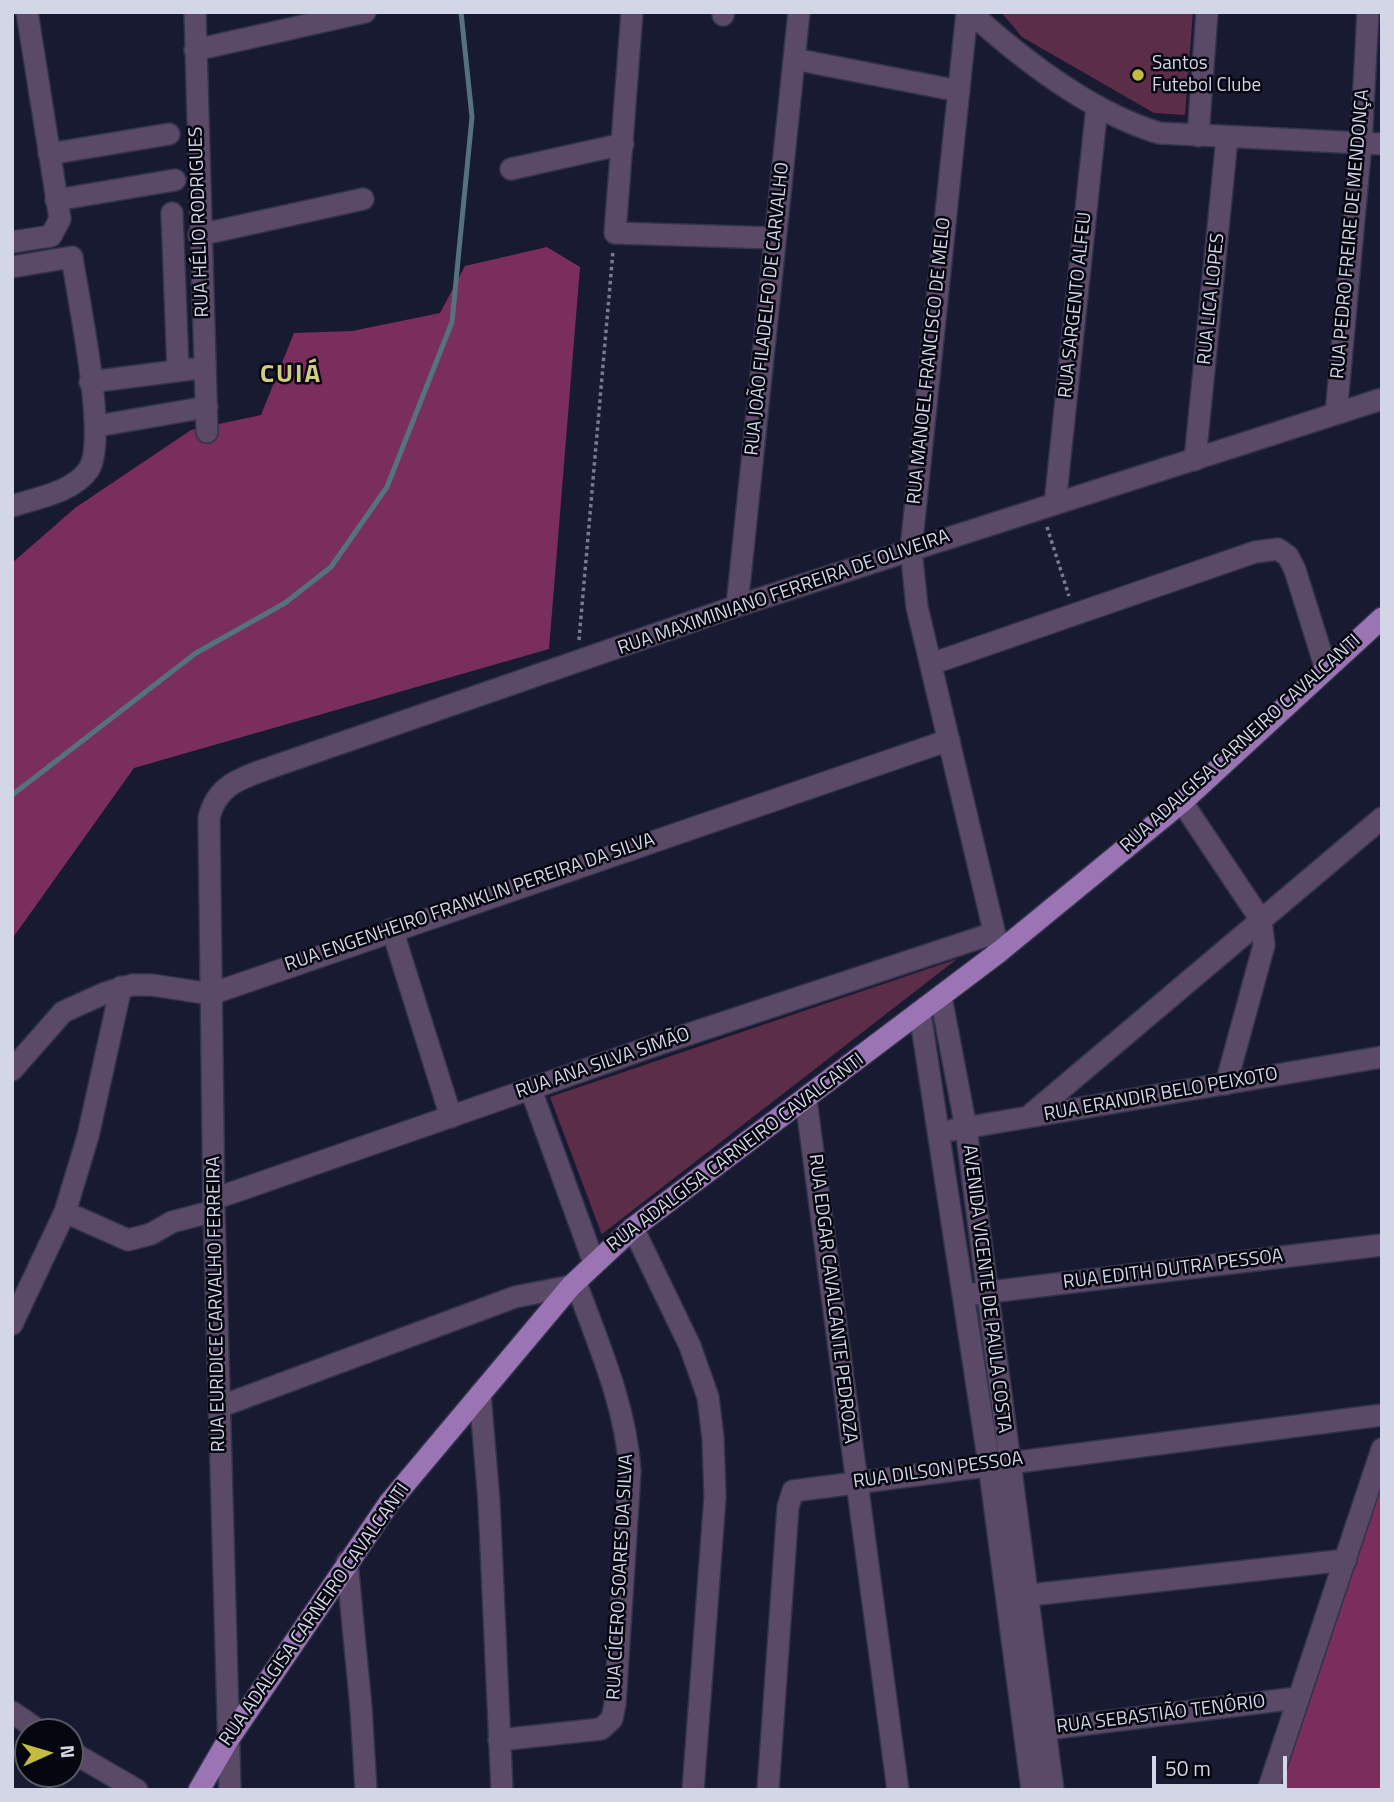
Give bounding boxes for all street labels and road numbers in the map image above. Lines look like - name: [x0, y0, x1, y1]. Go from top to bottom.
- street label: RUA PEDRO FREIRE DE MENDONÇA: [1327, 88, 1375, 380]
- street label: RUA HÉLIO RODRIGUES: [185, 126, 215, 318]
- street label: RUA JOÃO FILADELFO DE CARVALHO: [741, 161, 795, 457]
- street label: RUA SARGENTO ALFEU: [1055, 211, 1097, 399]
- street label: RUA MANOEL FRANCISCO DE MELO: [904, 216, 956, 506]
- street label: RUA LICA LOPES: [1194, 232, 1230, 366]
- street label: RUA MAXIMINIANO FERREIRA DE OLIVEIRA: [615, 525, 953, 661]
- street label: RUA ADALGISA CARNEIRO CAVALCANTI: [1116, 630, 1366, 858]
- street label: RUA ENGENHEIRO FRANKLIN PEREIRA DA SILVA: [282, 829, 658, 977]
- street label: RUA ANA SILVA SIMÃO: [513, 1024, 693, 1104]
- street label: RUA ADALGISA CARNEIRO CAVALCANTI: [603, 1049, 869, 1257]
- street label: RUA ERANDIR BELO PEIXOTO: [1042, 1063, 1280, 1127]
- street label: AVENIDA VICENTE DE PAULA COSTA: [957, 1143, 1015, 1435]
- street label: RUA EDGAR CAVALCANTE PEDROZA: [803, 1153, 861, 1445]
- street label: RUA EURIDICE CARVALHO FERREIRA: [203, 1156, 231, 1452]
- street label: RUA EDITH DUTRA PESSOA: [1062, 1245, 1284, 1295]
- street label: RUA DILSON PESSOA: [852, 1448, 1024, 1494]
- street label: RUA CÍCERO SOARES DA SILVA: [603, 1453, 639, 1701]
- street label: RUA ADALGISA CARNEIRO CAVALCANTI: [215, 1479, 415, 1751]
- street label: RUA SEBASTIÃO TENÓRIO: [1055, 1691, 1267, 1739]

